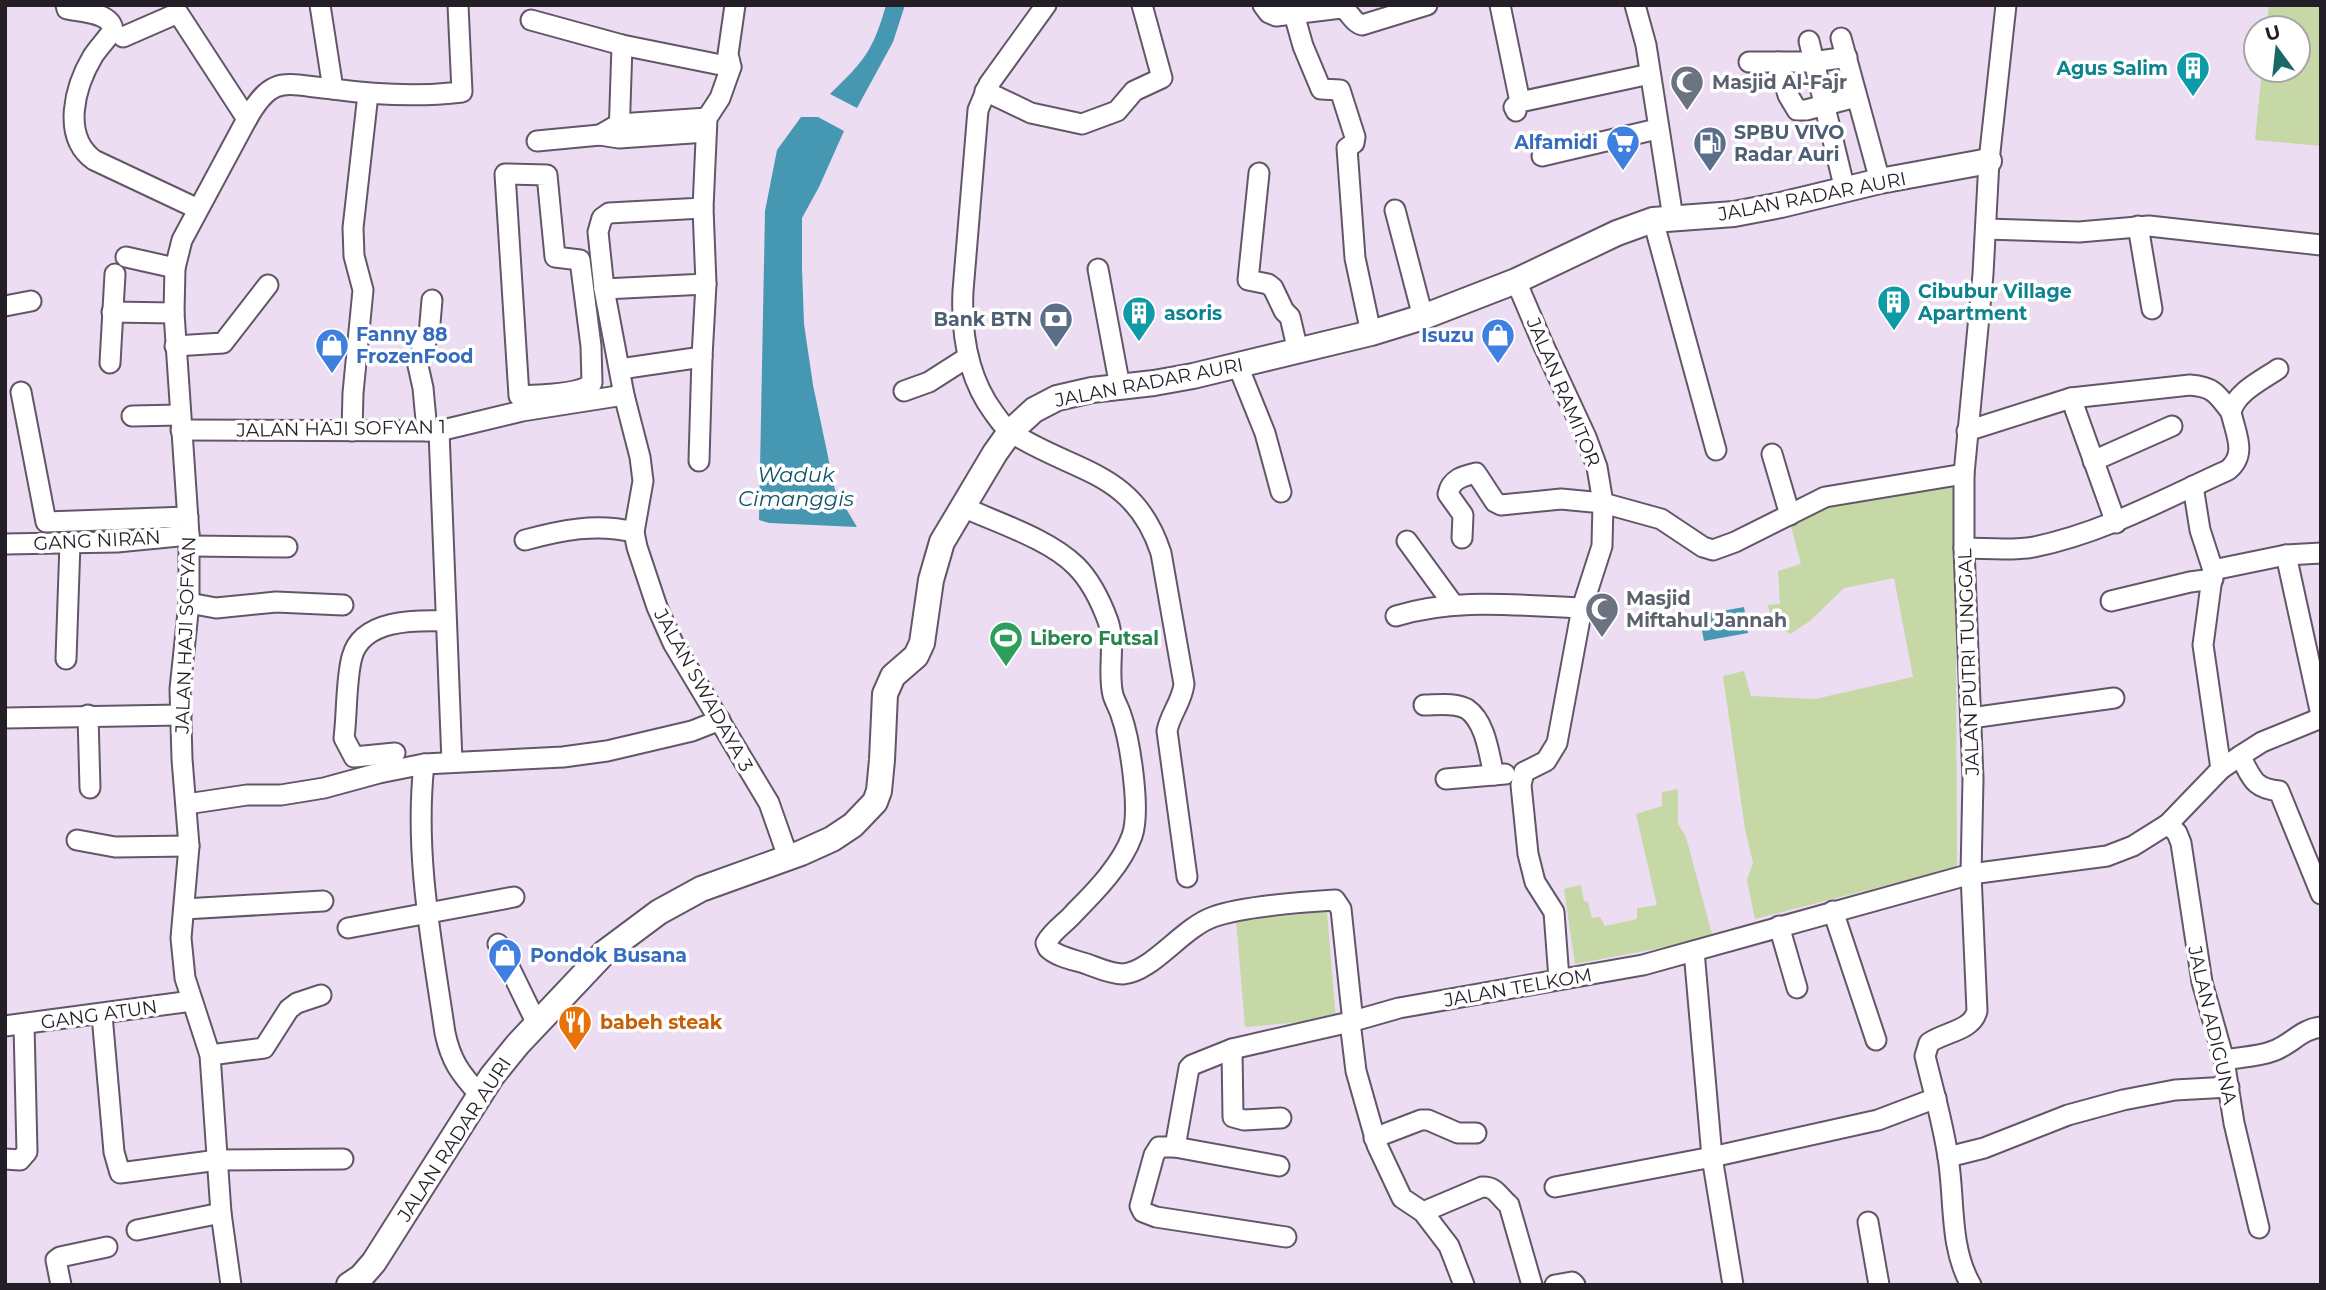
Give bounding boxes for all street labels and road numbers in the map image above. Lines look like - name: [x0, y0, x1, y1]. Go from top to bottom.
- street label: JALAN RADAR AURI: [1715, 167, 1908, 226]
- street label: JALAN RAMITOR: [1521, 313, 1605, 470]
- street label: JALAN RADAR AURI: [1052, 353, 1245, 412]
- street label: JALAN HAJI SOFYAN 1: [235, 415, 446, 442]
- street label: GANG NIRAN: [33, 526, 161, 555]
- street label: JALAN HAJI SOFYAN: [171, 536, 200, 735]
- street label: JALAN PUTRI TUNGGAL: [1953, 547, 1984, 777]
- street label: JALAN SWADAYA 3: [649, 604, 758, 776]
- street label: JALAN ADIGUNA: [2183, 943, 2242, 1107]
- street label: JALAN TELKOM: [1441, 963, 1594, 1012]
- street label: GANG ATUN: [39, 995, 159, 1034]
- street label: JALAN RADAR AURI: [392, 1053, 516, 1227]

